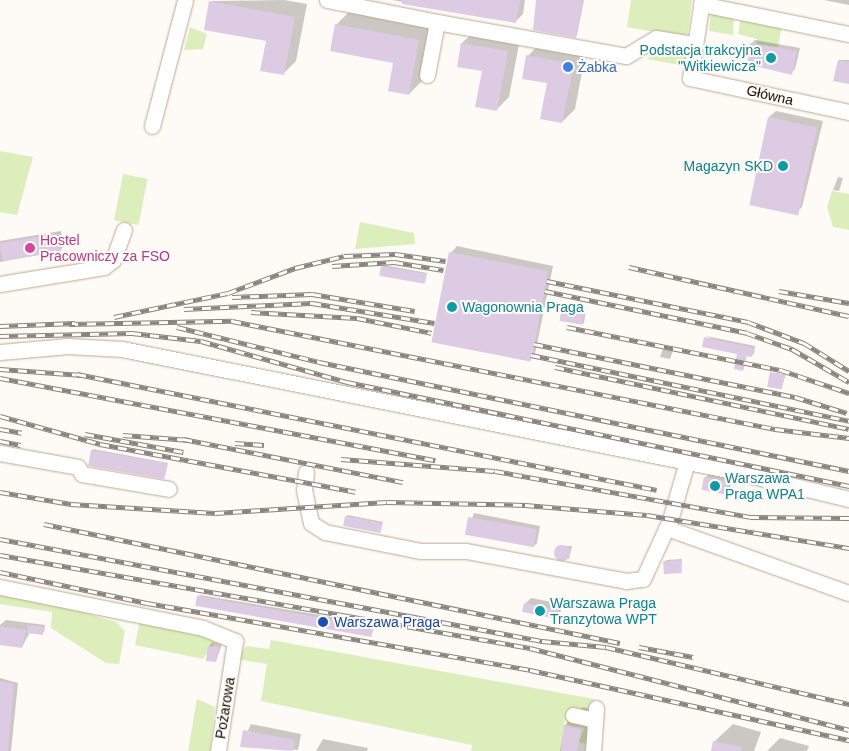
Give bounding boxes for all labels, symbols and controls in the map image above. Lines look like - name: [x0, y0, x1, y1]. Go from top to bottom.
- place label: Podstacja trakcyjna "Witkiewicza": [640, 42, 761, 74]
- marker: Podstacja trakcyjna "Witkiewicza": [765, 52, 777, 64]
- place label: Żabka: [578, 59, 617, 75]
- marker: Żabka: [562, 61, 574, 73]
- street label: Główna: [745, 81, 795, 109]
- place label: Magazyn SKD: [684, 158, 773, 174]
- marker: Magazyn SKD: [777, 160, 789, 172]
- place label: Hostel Pracowniczy za FSO: [40, 232, 170, 264]
- marker: Hostel Pracowniczy za FSO: [24, 242, 36, 254]
- place label: Wagonownia Praga: [462, 299, 584, 315]
- marker: Wagonownia Praga: [446, 301, 458, 313]
- place label: Warszawa Praga WPA1: [725, 470, 805, 502]
- marker: Warszawa Praga WPA1: [709, 480, 721, 492]
- place label: Warszawa Praga Tranzytowa WPT: [550, 595, 657, 628]
- marker: Warszawa Praga Tranzytowa WPT: [534, 605, 546, 617]
- place label: Warszawa Praga: [334, 614, 440, 630]
- marker: Warszawa Praga: [316, 615, 330, 629]
- street label: Pożarowa: [212, 676, 238, 740]

